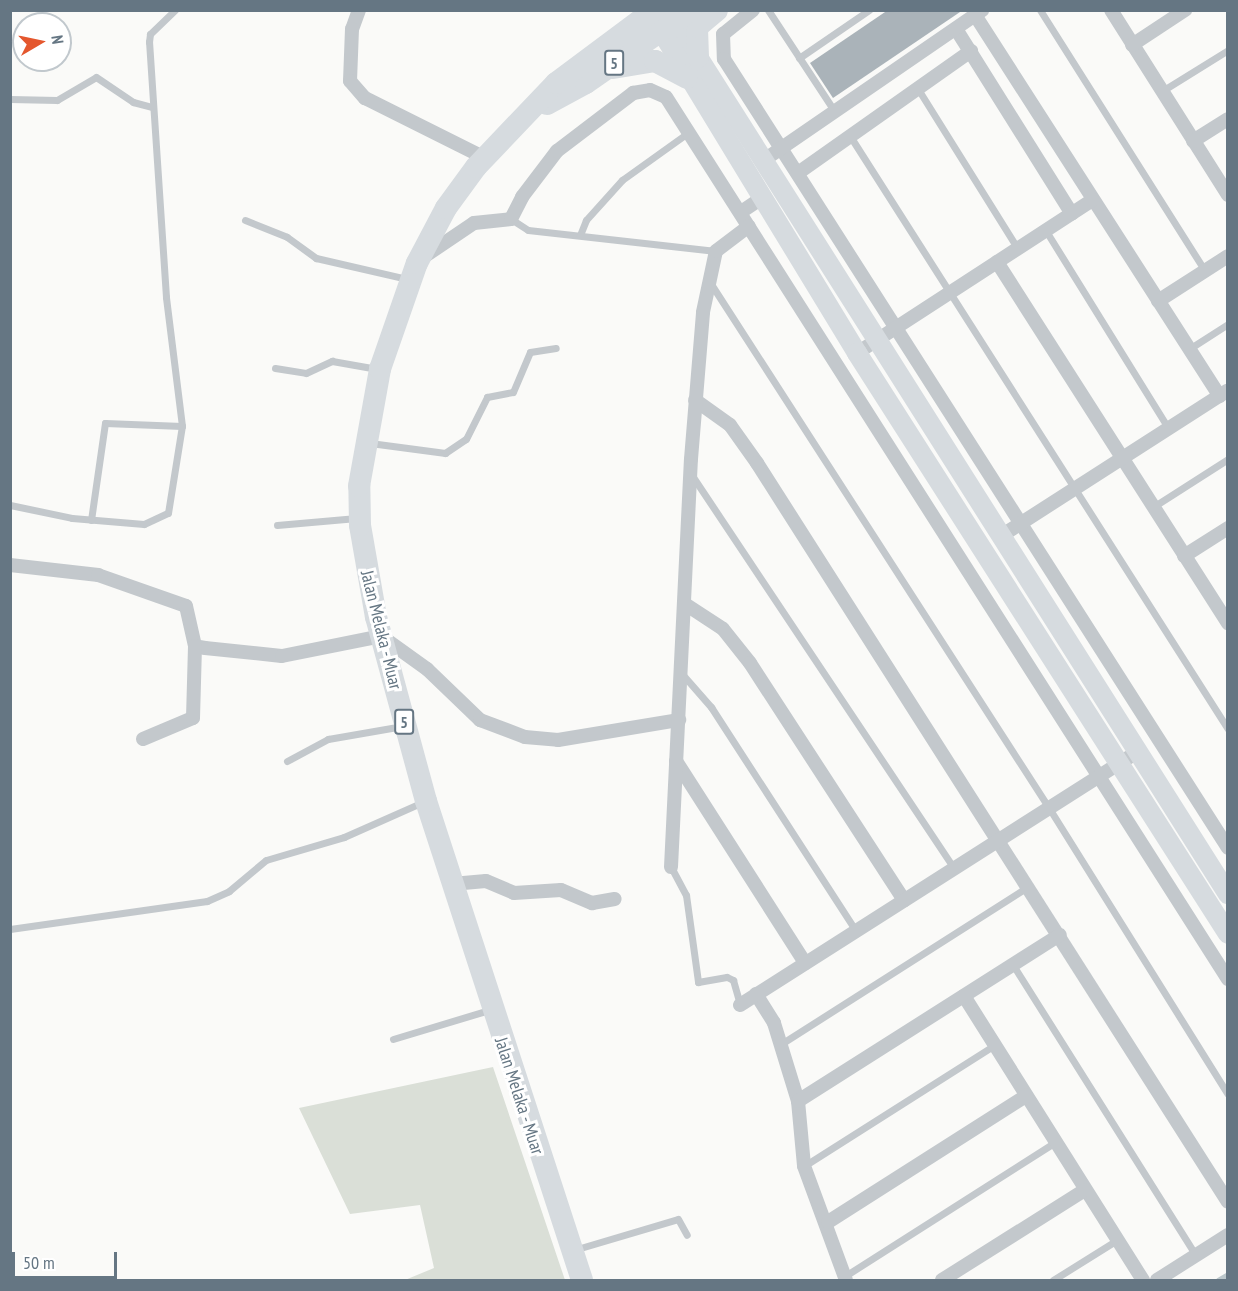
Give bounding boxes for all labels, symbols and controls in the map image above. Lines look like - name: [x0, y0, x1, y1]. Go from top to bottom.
- north arrow: [12, 12, 72, 72]
- text: N: [47, 34, 68, 45]
- road number: 5: [604, 50, 624, 76]
- street label: Jalan Melaka - Muar: [356, 568, 406, 692]
- road number: 5: [394, 709, 414, 735]
- street label: Jalan Melaka - Muar: [490, 1034, 548, 1158]
- scale bar: [15, 1240, 120, 1278]
- text: 50 m: [23, 1251, 55, 1274]

